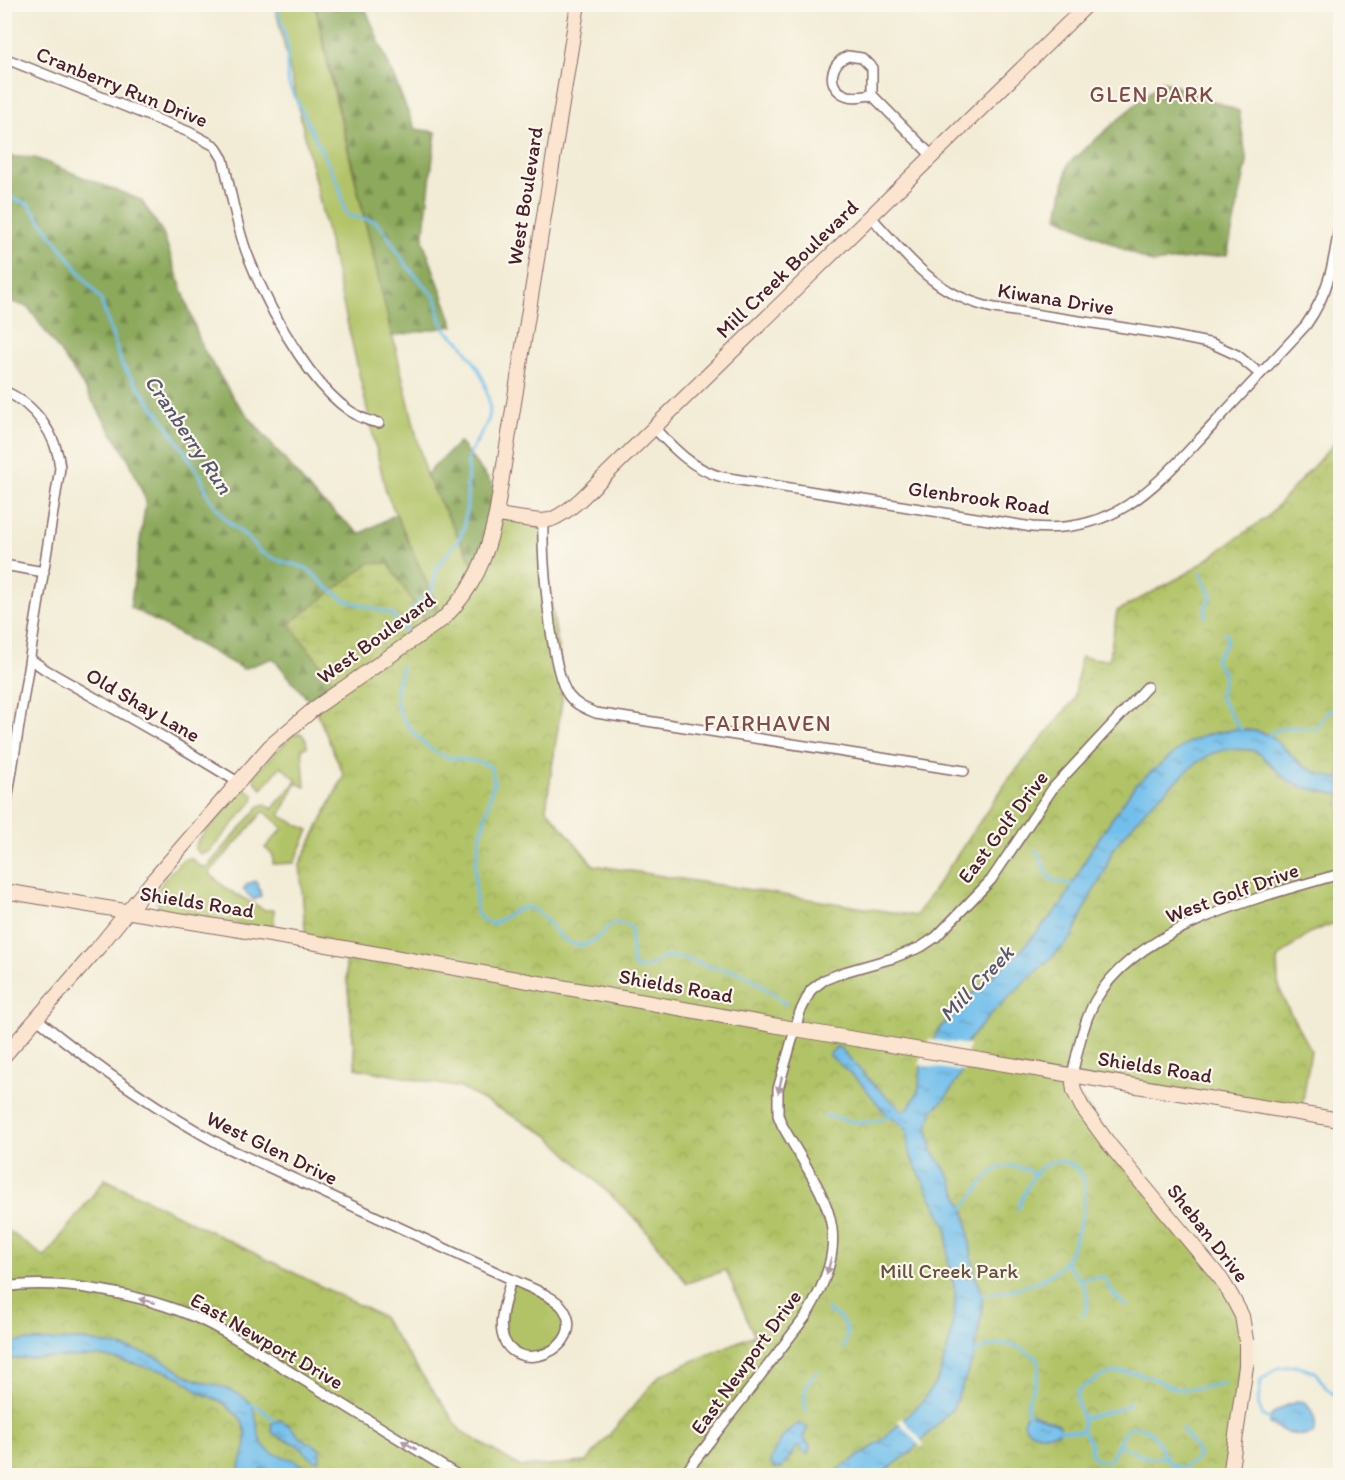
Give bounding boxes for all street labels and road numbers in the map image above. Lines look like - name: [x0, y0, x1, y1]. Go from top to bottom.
- street label: Cranberry Run Drive: [33, 41, 212, 132]
- street label: West Boulevard: [501, 124, 548, 267]
- street label: Mill Creek Boulevard: [710, 194, 863, 343]
- street label: Kiwana Drive: [996, 277, 1116, 320]
- street label: Glenbrook Road: [907, 475, 1052, 520]
- street label: West Boulevard: [312, 586, 440, 689]
- street label: Old Shay Lane: [82, 662, 205, 747]
- street label: East Golf Drive: [952, 765, 1053, 888]
- street label: West Golf Drive: [1162, 857, 1302, 928]
- street label: Shields Road: [138, 880, 256, 923]
- street label: Shields Road: [617, 963, 735, 1008]
- street label: Shields Road: [1096, 1045, 1214, 1088]
- street label: West Glen Drive: [202, 1105, 342, 1190]
- street label: Sheban Drive: [1162, 1178, 1255, 1287]
- street label: East Newport Drive: [685, 1285, 806, 1439]
- street label: East Newport Drive: [186, 1287, 348, 1395]

